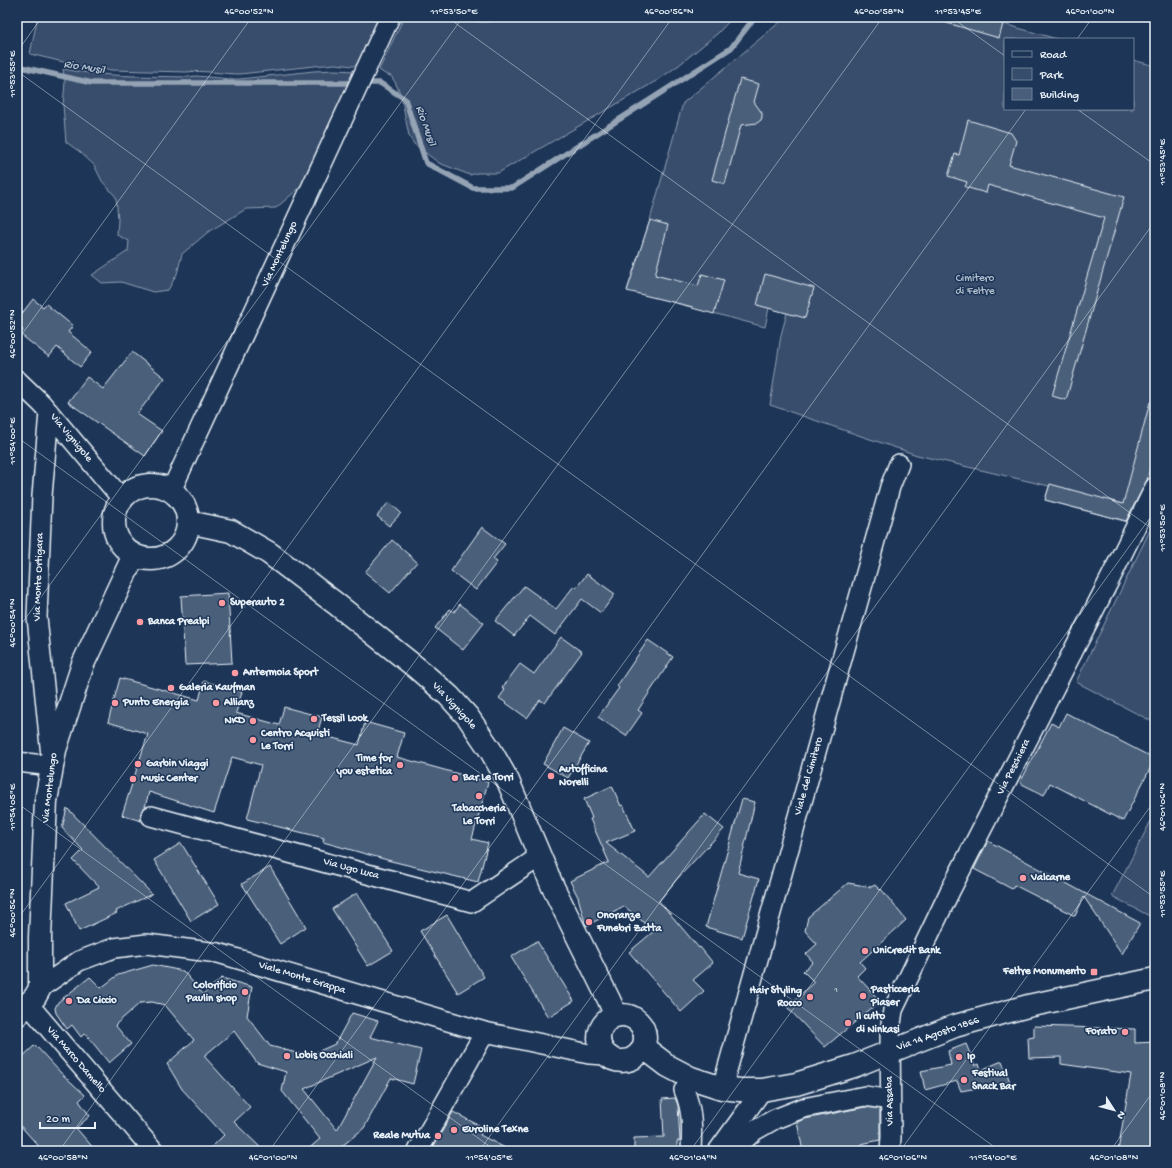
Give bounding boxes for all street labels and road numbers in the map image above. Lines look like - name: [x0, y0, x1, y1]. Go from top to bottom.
- street label: Via Montelungo: [259, 219, 301, 289]
- street label: Via Vignigole: [47, 411, 95, 465]
- street label: Via Monte Ortigara: [31, 532, 47, 622]
- street label: Via Vignigole: [429, 679, 479, 732]
- street label: Viale del Cimitero: [792, 735, 826, 817]
- street label: Via Peschiera: [994, 736, 1034, 798]
- street label: Via Montelungo: [40, 752, 60, 825]
- street label: Via Ugo Luca: [321, 856, 381, 882]
- street label: Viale Monte Grappa: [256, 959, 348, 997]
- street label: Via 14 Agosto 1866: [894, 1014, 981, 1054]
- street label: Via Marco Damello: [43, 1024, 108, 1096]
- street label: Via Assaba: [884, 1075, 896, 1127]

